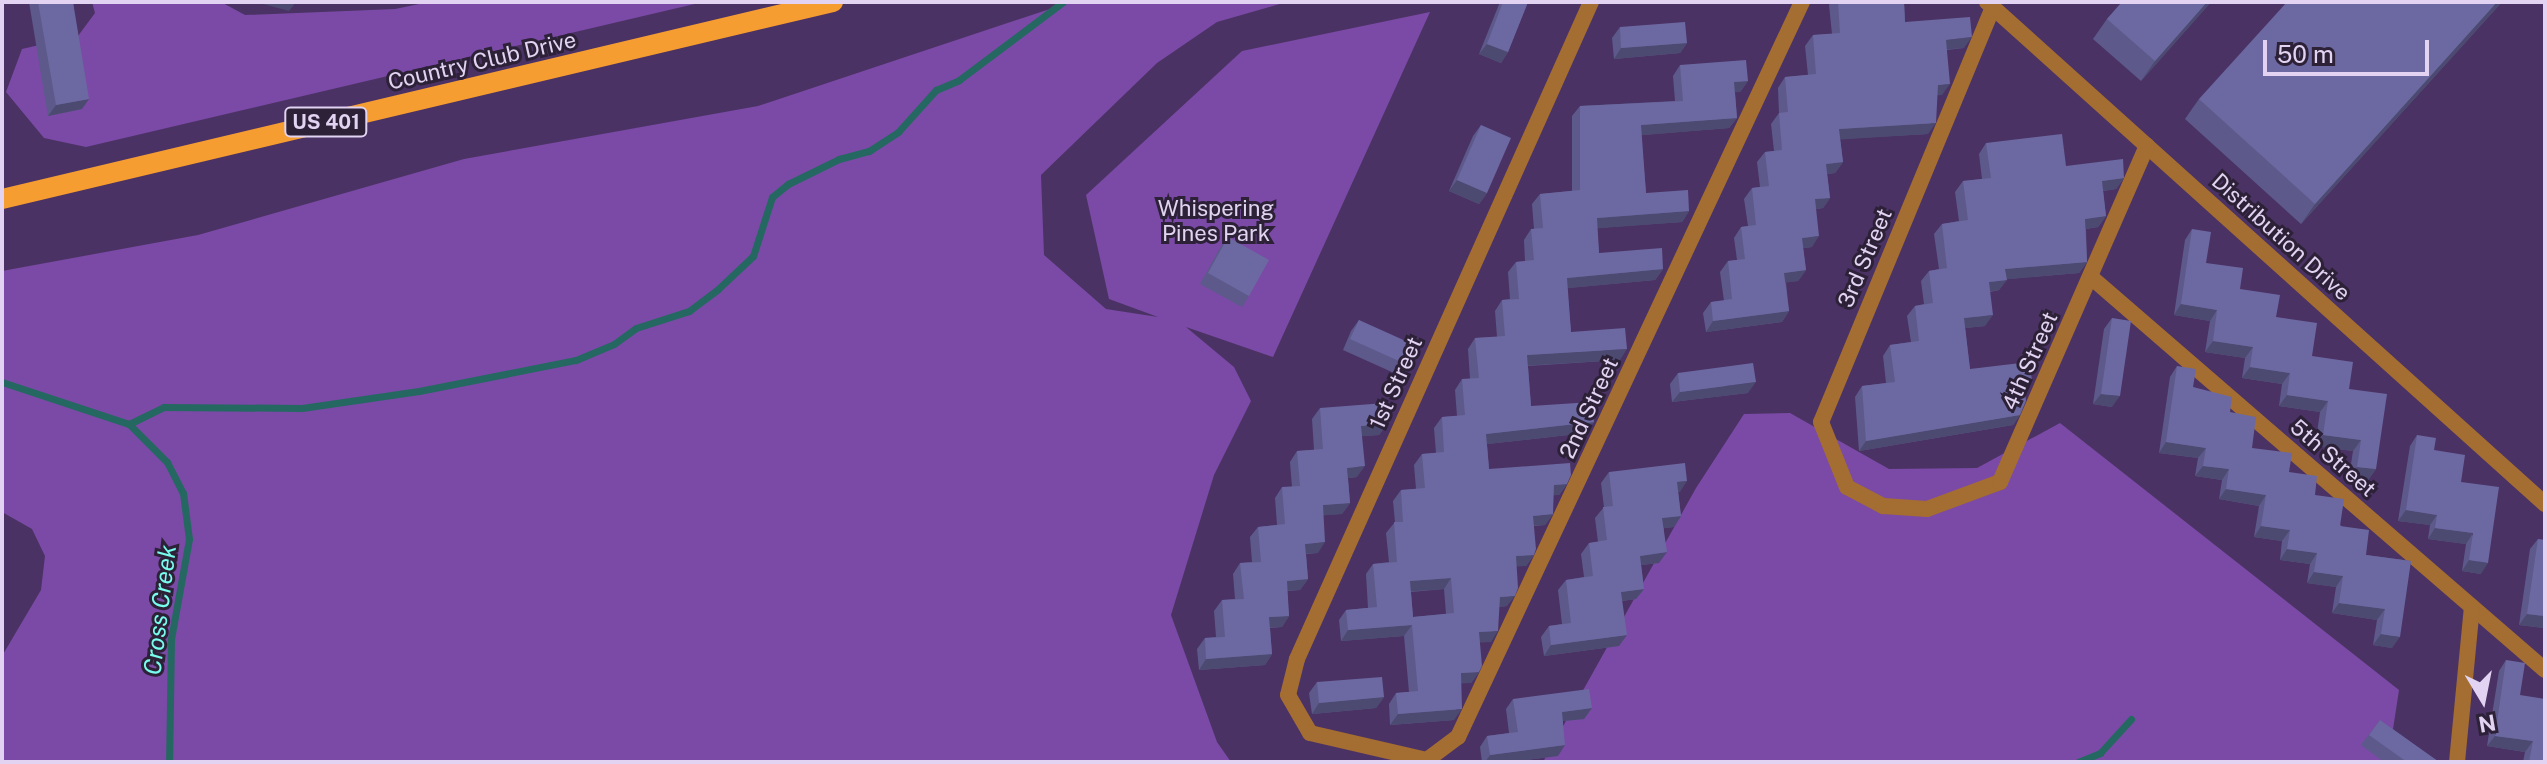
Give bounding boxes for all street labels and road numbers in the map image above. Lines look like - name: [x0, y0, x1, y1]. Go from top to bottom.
- street label: Country Club Drive: [385, 26, 579, 96]
- road number: US 401: [284, 106, 368, 138]
- street label: Distribution Drive: [2206, 168, 2356, 306]
- street label: 3rd Street: [1832, 205, 1898, 311]
- street label: 4th Street: [1997, 308, 2063, 414]
- street label: 1st Street: [1364, 333, 1428, 433]
- street label: 2nd Street: [1554, 353, 1624, 463]
- street label: 5th Street: [2285, 414, 2381, 502]

